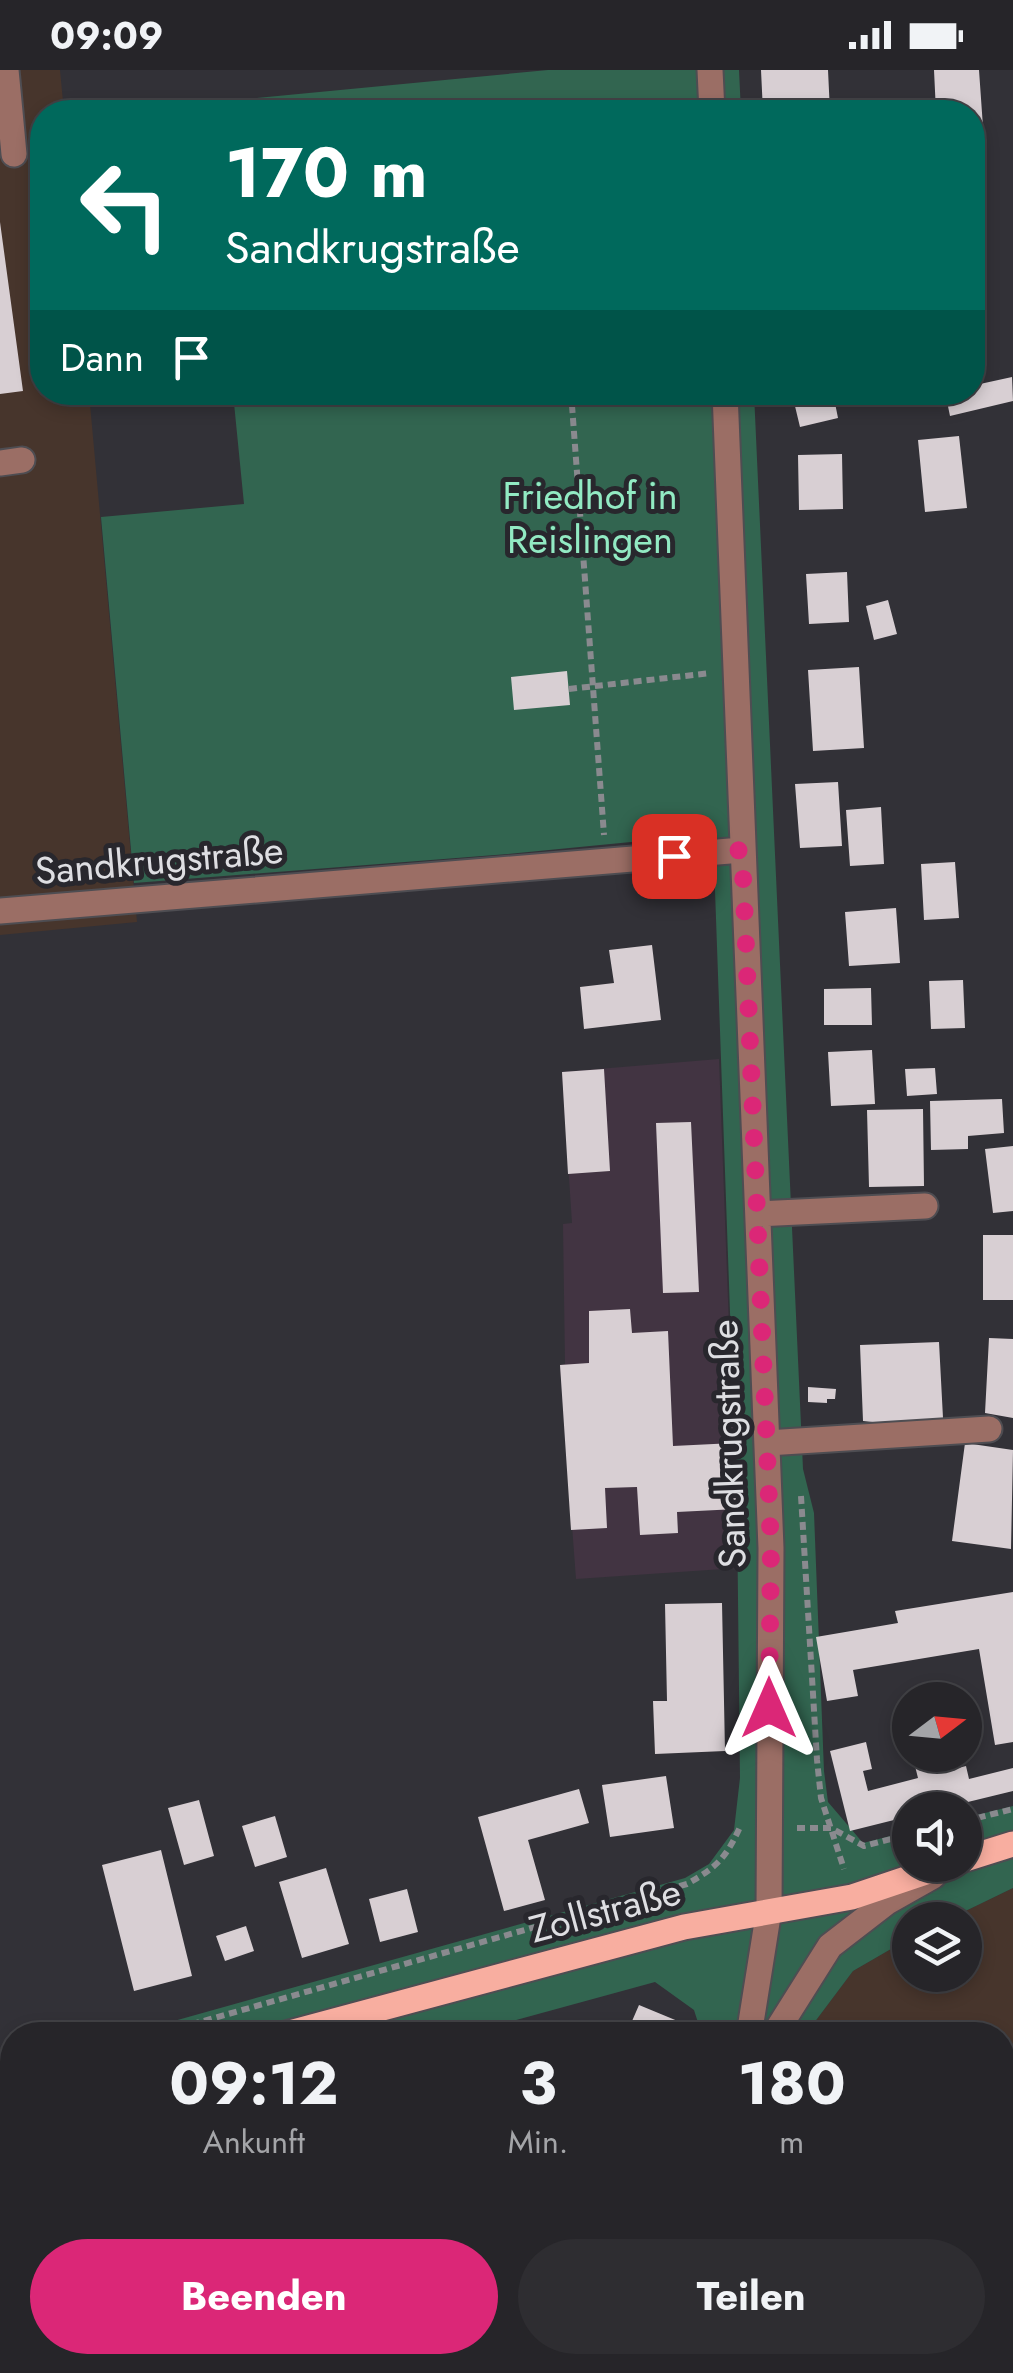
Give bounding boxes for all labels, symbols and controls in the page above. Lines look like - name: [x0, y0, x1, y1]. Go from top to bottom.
- text: 09:09: [50, 8, 163, 63]
- text: 170 m: [225, 122, 428, 223]
- icon: left: [60, 140, 190, 270]
- text: Sandkrugstraße: [225, 215, 520, 280]
- text: Dann: [60, 330, 144, 385]
- icon: arrive: [164, 330, 219, 385]
- park label: Friedhof in Reislingen: [502, 468, 678, 567]
- pin: [632, 814, 717, 899]
- street label: Sandkrugstraße: [33, 822, 285, 898]
- icon: arrive: [647, 829, 702, 884]
- street label: Sandkrugstraße: [696, 1319, 760, 1569]
- position arrow: [717, 1656, 821, 1760]
- north arrow: [892, 1682, 982, 1772]
- map controls: [892, 1682, 982, 1992]
- button: sound: [892, 1792, 982, 1882]
- street label: Zollstraße: [523, 1863, 687, 1957]
- button: layers: [892, 1902, 982, 1992]
- text: 09:12: [169, 2040, 338, 2127]
- text: 3: [519, 2040, 557, 2127]
- text: 180: [738, 2040, 846, 2127]
- text: Ankunft: [203, 2119, 305, 2165]
- text: Min.: [508, 2119, 568, 2165]
- text: m: [779, 2119, 804, 2165]
- button: Beenden: [30, 2239, 498, 2354]
- button: Teilen: [518, 2239, 985, 2354]

